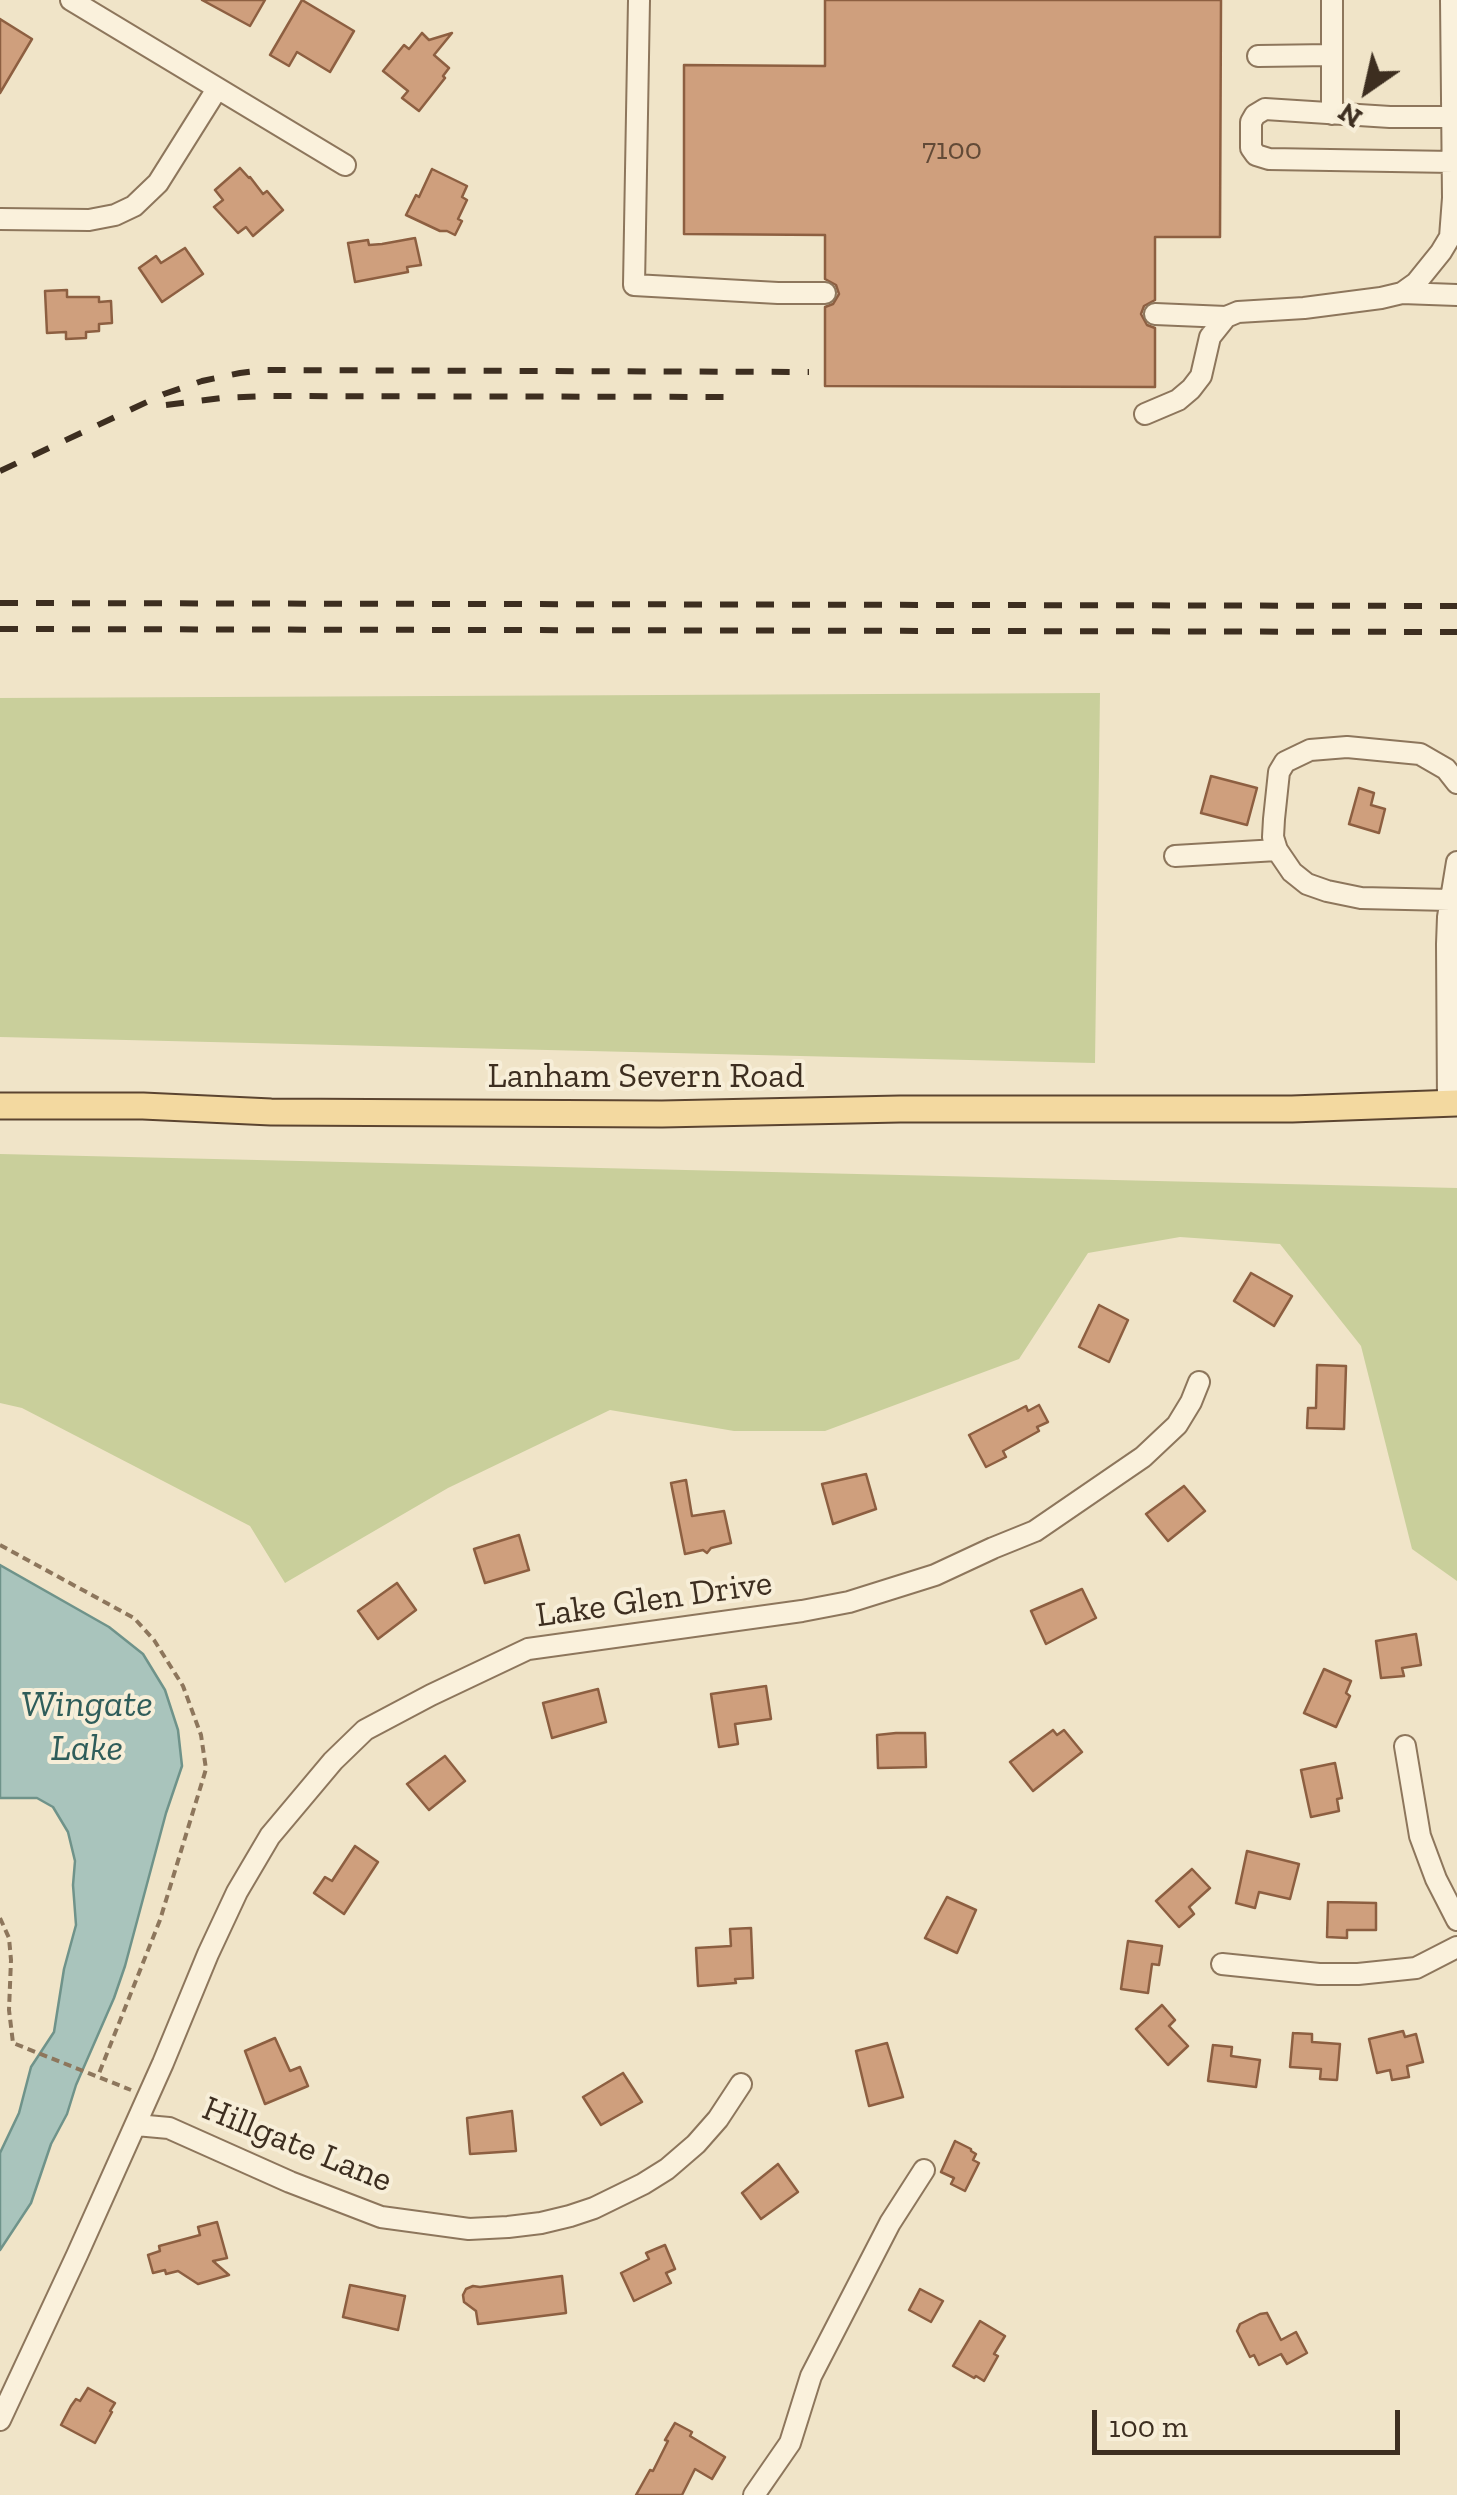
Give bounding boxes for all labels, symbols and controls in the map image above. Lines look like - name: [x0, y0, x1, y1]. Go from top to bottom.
- north arrow: [1317, 40, 1417, 140]
- text: N: [1332, 96, 1368, 135]
- house number: 7100: [922, 132, 982, 168]
- street label: Lanham Severn Road: [488, 1056, 804, 1098]
- street label: Lake Glen Drive: [533, 1563, 775, 1637]
- water label: Wingate Lake: [21, 1682, 153, 1772]
- street label: Hillgate Lane: [196, 2088, 398, 2202]
- scale bar: [1097, 2390, 1404, 2452]
- text: 100 m: [1109, 2409, 1188, 2445]

